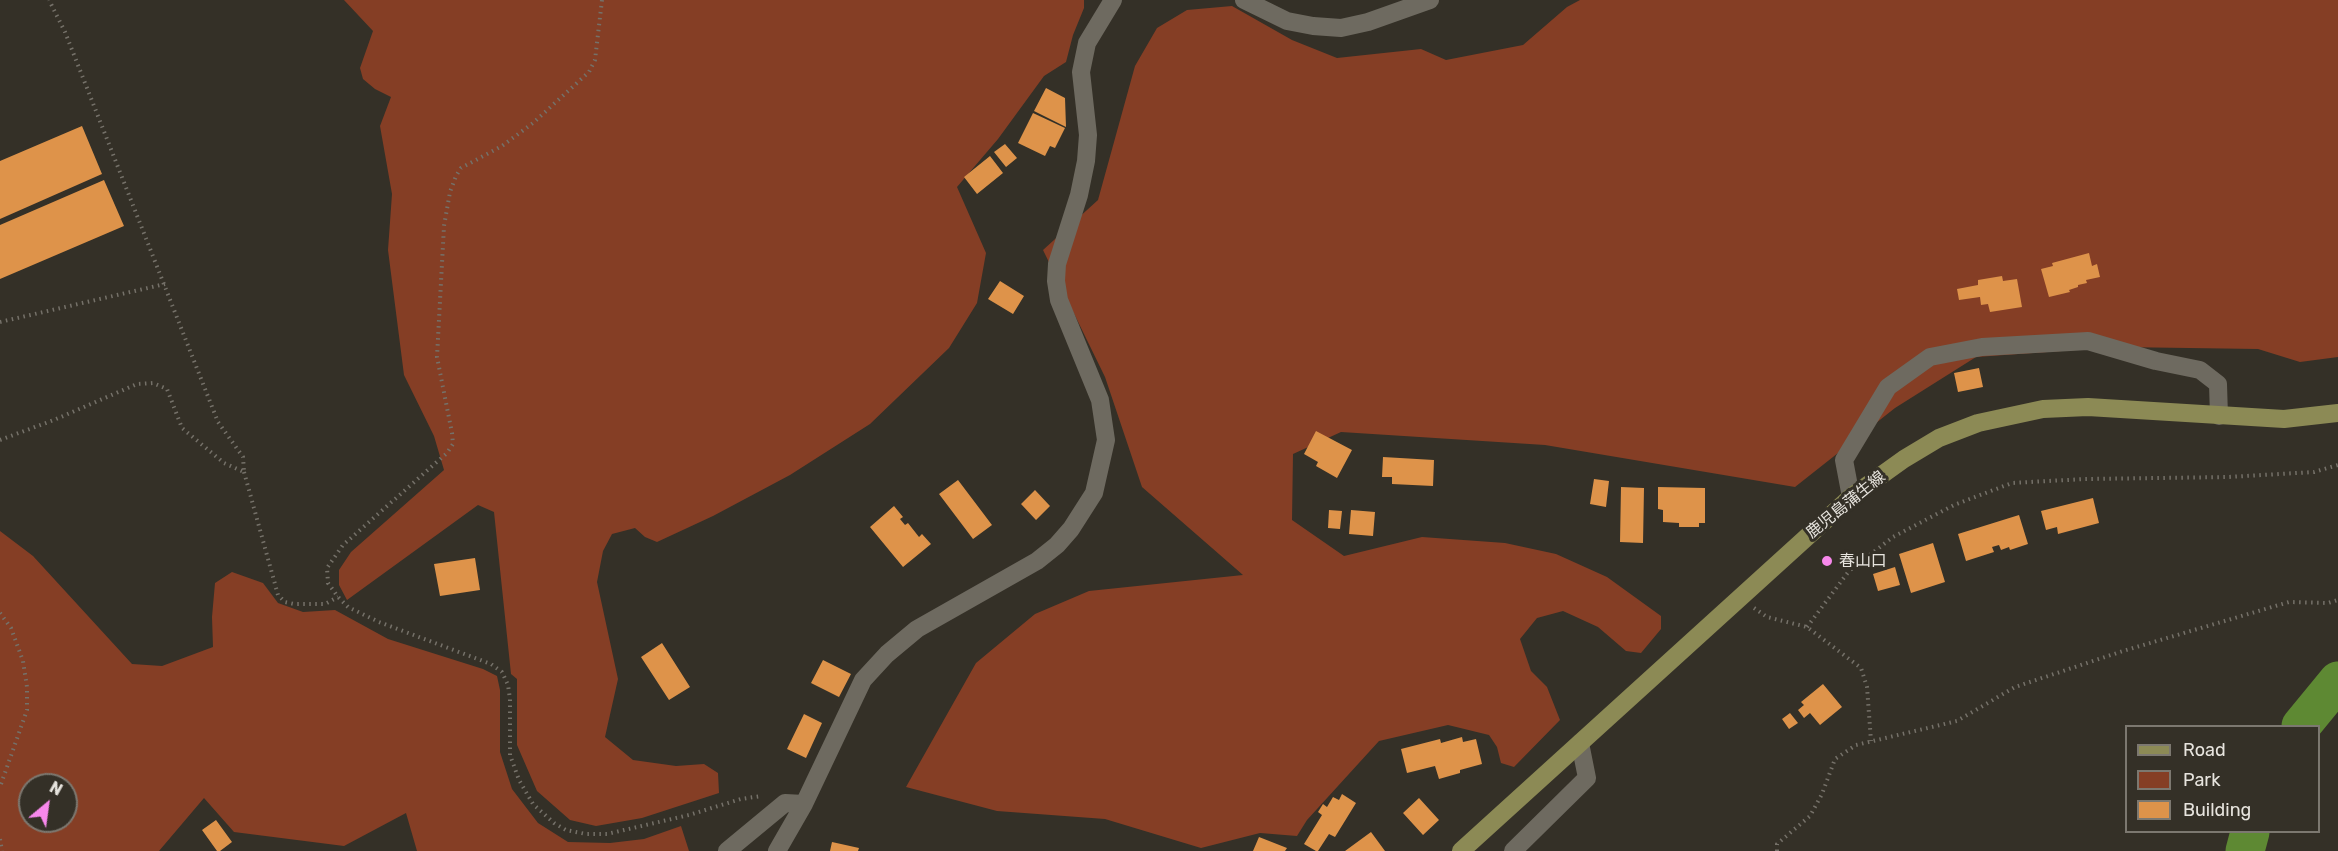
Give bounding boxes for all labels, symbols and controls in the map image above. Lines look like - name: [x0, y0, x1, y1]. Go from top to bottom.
- street label: 鹿児島蒲生線: [1803, 467, 1889, 543]
- place label: 春山口: [1839, 551, 1887, 571]
- marker: 春山口: [1820, 554, 1834, 568]
- legend: [2125, 725, 2320, 833]
- text: Road: [2183, 739, 2226, 761]
- text: Park: [2183, 769, 2220, 791]
- north arrow: [18, 773, 78, 833]
- text: N: [46, 777, 66, 800]
- text: Building: [2183, 799, 2251, 821]

